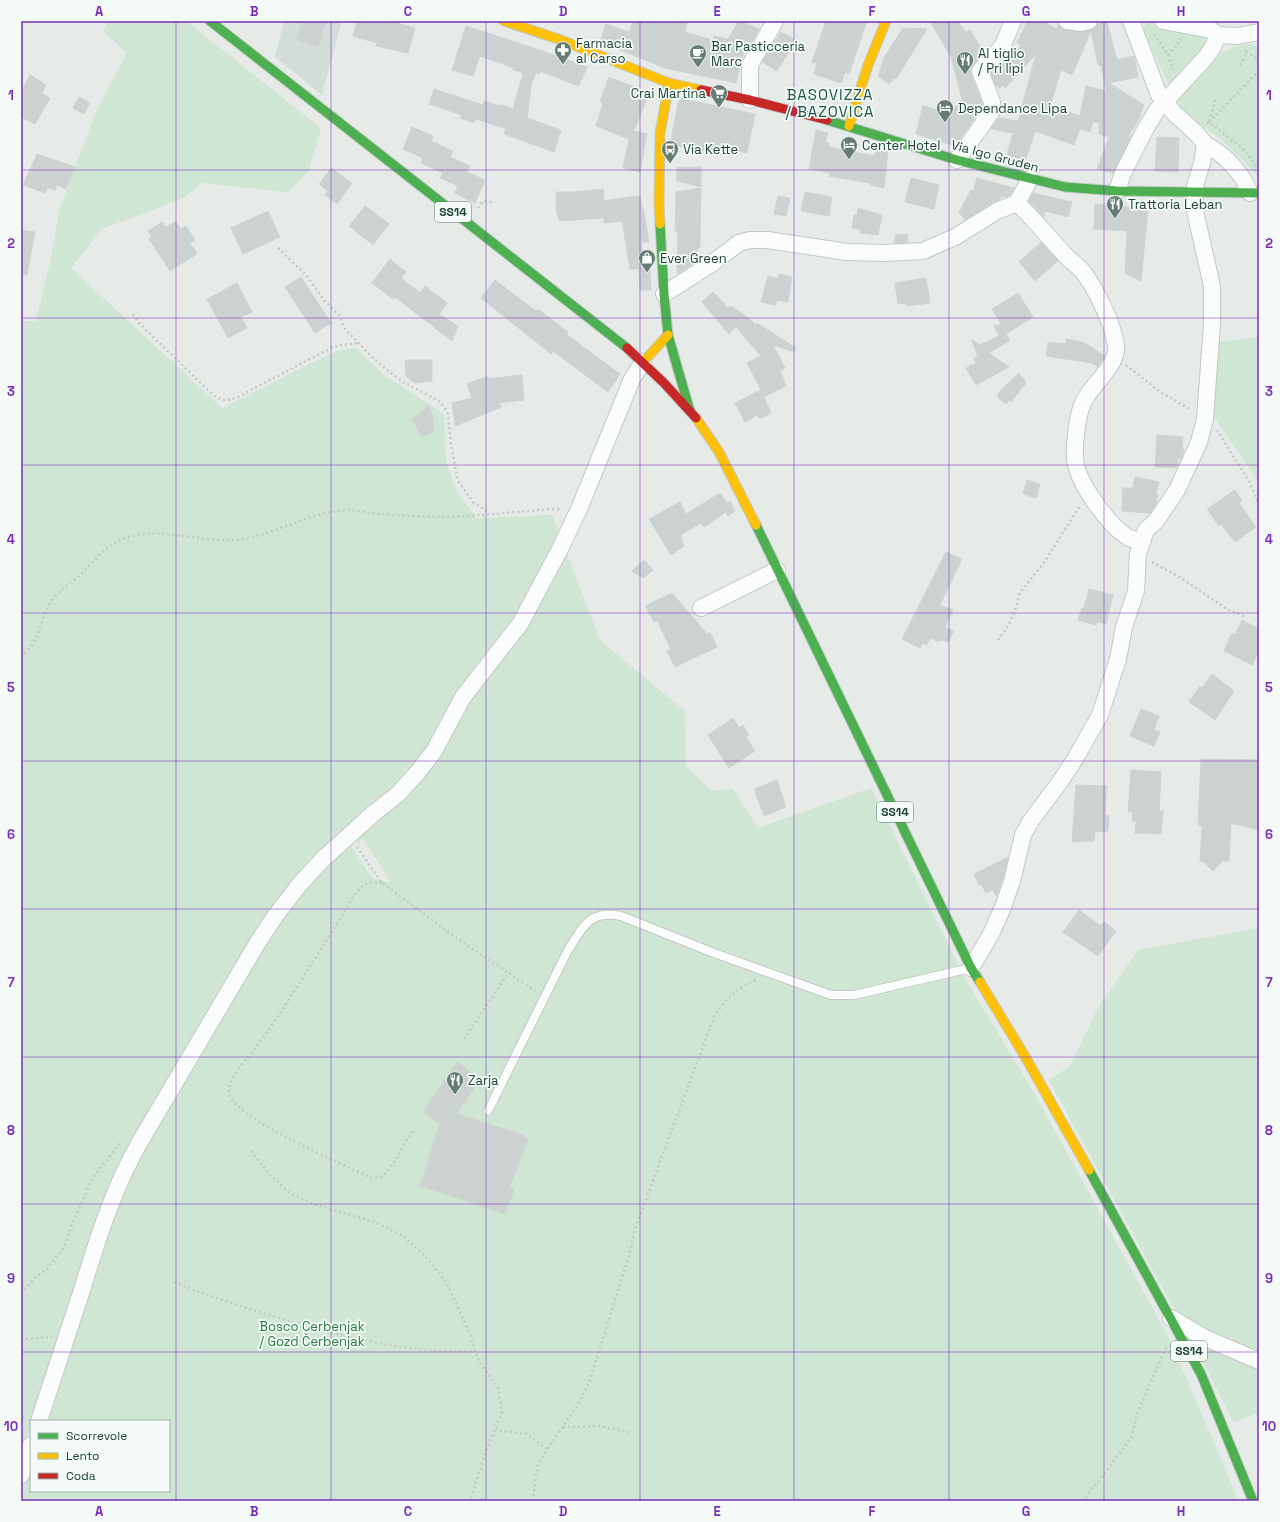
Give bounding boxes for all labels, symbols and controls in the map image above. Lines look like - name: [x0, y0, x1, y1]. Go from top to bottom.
- text: A: [95, 3, 104, 20]
- text: B: [250, 3, 259, 20]
- text: C: [404, 3, 412, 20]
- text: D: [559, 3, 568, 20]
- text: E: [713, 3, 721, 20]
- text: F: [869, 3, 876, 20]
- text: G: [1022, 3, 1030, 20]
- text: H: [1177, 3, 1185, 20]
- place label: Farmacia al Carso: [576, 35, 633, 67]
- place label: Bar Pasticceria Marc: [711, 38, 806, 70]
- pharmacy icon: Farmacia al Carso: [553, 40, 573, 65]
- cafe icon: Bar Pasticceria Marc: [688, 43, 708, 68]
- place label: Al tiglio / Pri lipi: [978, 45, 1025, 77]
- restaurant icon: Al tiglio / Pri lipi: [955, 50, 975, 75]
- supermarket icon: Crai Martina: [709, 83, 729, 108]
- place label: Crai Martina: [631, 85, 707, 102]
- district label: BASOVIZZA / BAZOVICA: [786, 85, 874, 121]
- text: 1: [8, 87, 14, 104]
- text: 1: [1266, 87, 1272, 104]
- hotel icon: Dependance Lipa: [935, 98, 955, 123]
- place label: Dependance Lipa: [958, 100, 1068, 117]
- hotel icon: Center Hotel: [839, 135, 859, 160]
- street label: Via Igo Gruden: [949, 136, 1041, 176]
- place label: Center Hotel: [862, 137, 940, 154]
- bus stop icon: Via Kette: [660, 139, 680, 164]
- place label: Via Kette: [683, 141, 738, 158]
- restaurant icon: Trattoria Leban: [1105, 194, 1125, 219]
- place label: Trattoria Leban: [1128, 196, 1222, 213]
- road number: SS14: [435, 202, 471, 222]
- text: 2: [7, 235, 15, 252]
- text: 2: [1265, 235, 1273, 252]
- shop icon: Ever Green: [637, 248, 657, 273]
- place label: Ever Green: [660, 250, 727, 267]
- text: 3: [7, 383, 15, 400]
- text: 3: [1265, 383, 1273, 400]
- text: 4: [7, 531, 15, 548]
- text: 4: [1265, 531, 1273, 548]
- text: 5: [7, 679, 15, 696]
- text: 5: [1265, 679, 1273, 696]
- road number: SS14: [877, 802, 913, 822]
- text: 6: [7, 826, 15, 843]
- text: 6: [1265, 826, 1273, 843]
- text: 7: [7, 974, 15, 991]
- text: 7: [1265, 974, 1273, 991]
- restaurant icon: Zarja: [445, 1070, 465, 1095]
- place label: Zarja: [468, 1072, 499, 1089]
- text: 8: [7, 1122, 15, 1139]
- text: 8: [1265, 1122, 1273, 1139]
- text: 9: [7, 1270, 15, 1287]
- text: 9: [1265, 1270, 1273, 1287]
- park label: Bosco Cerbenjak / Gozd Čerbenjak: [259, 1318, 365, 1350]
- road number: SS14: [1171, 1341, 1207, 1361]
- text: 10: [4, 1418, 18, 1435]
- text: 10: [1262, 1418, 1276, 1435]
- legend: [30, 1420, 170, 1492]
- text: Scorrevole: [66, 1428, 127, 1444]
- text: Lento: [66, 1448, 100, 1464]
- text: Coda: [66, 1468, 96, 1484]
- text: A: [95, 1503, 104, 1520]
- text: B: [250, 1503, 259, 1520]
- text: C: [404, 1503, 412, 1520]
- text: D: [559, 1503, 568, 1520]
- text: E: [713, 1503, 721, 1520]
- text: F: [869, 1503, 876, 1520]
- text: G: [1022, 1503, 1030, 1520]
- text: H: [1177, 1503, 1185, 1520]

